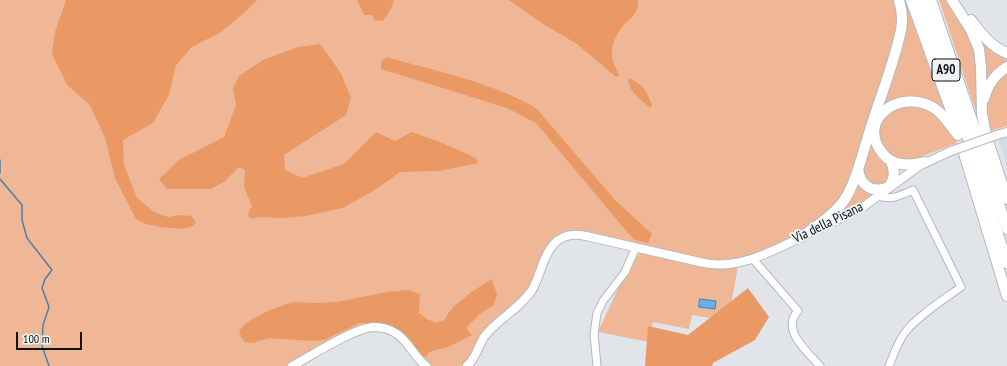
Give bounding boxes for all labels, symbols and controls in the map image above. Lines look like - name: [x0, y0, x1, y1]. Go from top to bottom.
- road number: A90: [932, 59, 960, 81]
- street label: Via della Pisana: [790, 199, 866, 247]
- scale bar: [18, 324, 84, 350]
- text: 100 m: [23, 331, 50, 346]

